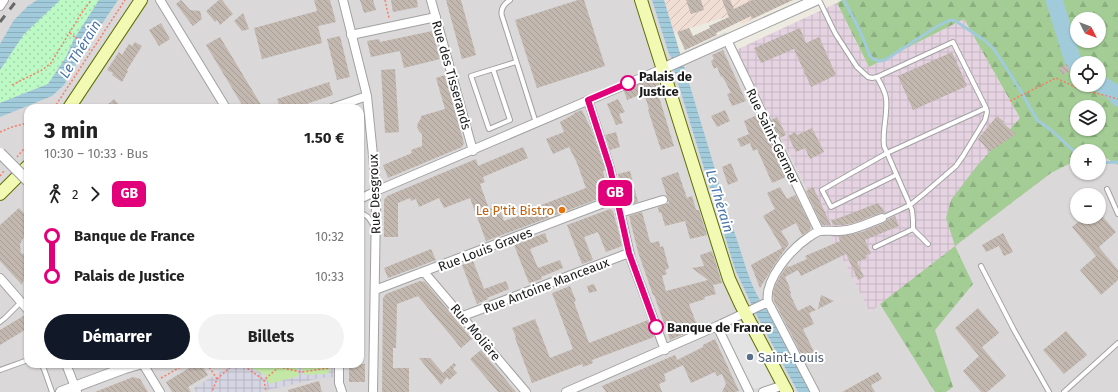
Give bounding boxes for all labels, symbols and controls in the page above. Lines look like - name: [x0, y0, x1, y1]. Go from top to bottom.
- north arrow: [1070, 12, 1106, 48]
- map controls: [1070, 12, 1106, 224]
- water label: Le Thérain: [56, 17, 105, 81]
- street label: Rue des Tisserands: [429, 19, 474, 131]
- button: locate: [1070, 56, 1106, 92]
- place label: Palais de Justice: [638, 69, 692, 99]
- marker: Palais de Justice: [620, 75, 636, 91]
- street label: Rue Saint-Germer: [743, 86, 802, 186]
- button: layers: [1070, 100, 1106, 136]
- text: 3 min: [44, 117, 98, 144]
- text: 1.50 €: [304, 129, 344, 147]
- button: +: [1070, 144, 1106, 180]
- text: 10:30 – 10:33 · Bus: [44, 146, 148, 161]
- street label: Rue Desgroux: [366, 153, 383, 234]
- water label: Le Thérain: [702, 168, 737, 235]
- line badge: GB: [597, 180, 633, 206]
- icon: walk: [44, 183, 66, 205]
- icon: forward: [84, 183, 106, 205]
- text: GB: [606, 184, 624, 201]
- text: GB: [120, 185, 138, 202]
- text: 2: [72, 187, 78, 202]
- button: −: [1070, 188, 1106, 224]
- place label: Le P'tit Bistro: [476, 203, 554, 218]
- marker: Le P'tit Bistro: [557, 205, 567, 215]
- street label: Rue Louis Graves: [436, 225, 534, 274]
- text: Banque de France: [74, 227, 195, 245]
- text: 10:32: [315, 229, 344, 244]
- street label: Rue Antoine Manceaux: [481, 254, 612, 316]
- text: Palais de Justice: [74, 267, 185, 285]
- text: 10:33: [315, 269, 344, 284]
- street label: Rue Molière: [447, 301, 504, 364]
- button: Démarrer: [44, 314, 190, 360]
- button: Billets: [198, 314, 344, 360]
- marker: Banque de France: [648, 319, 664, 335]
- place label: Banque de France: [667, 320, 772, 335]
- place label: Saint-Louis: [758, 350, 824, 365]
- marker: Saint-Louis: [745, 352, 755, 362]

